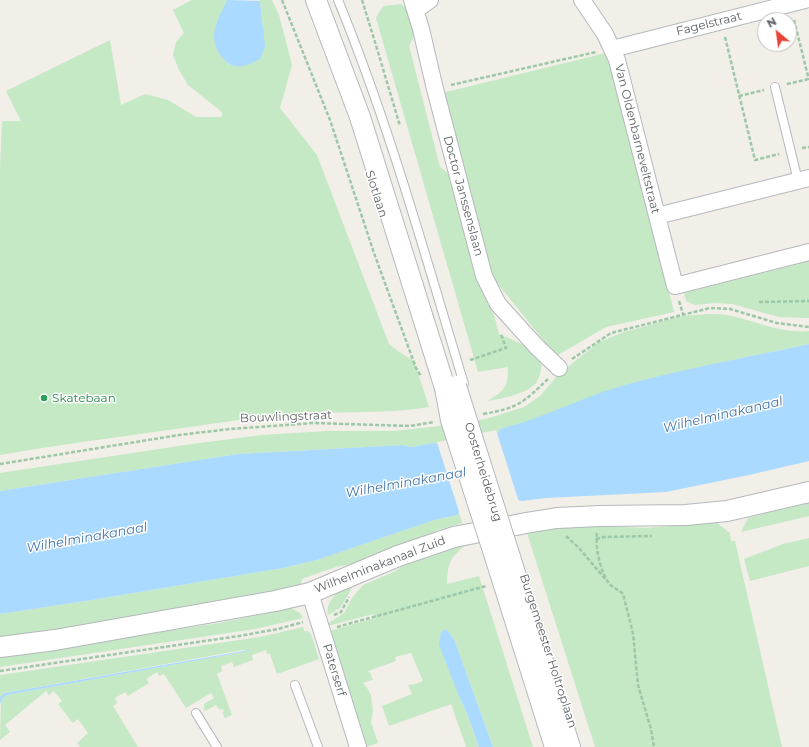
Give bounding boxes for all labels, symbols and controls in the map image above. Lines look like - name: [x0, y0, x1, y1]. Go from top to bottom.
- street label: Fagelstraat: [675, 9, 743, 39]
- north arrow: [757, 12, 797, 52]
- text: N: [764, 14, 779, 31]
- street label: Van Oldenbarneveltstraat: [611, 63, 663, 215]
- street label: Doctor Janssenslaan: [440, 134, 486, 258]
- street label: Slotlaan: [362, 169, 390, 219]
- place label: Skatebaan: [52, 391, 116, 405]
- marker: Skatebaan: [39, 393, 49, 403]
- water label: Wilhelminakanaal: [662, 394, 784, 436]
- street label: Bouwlingstraat: [240, 408, 332, 426]
- street label: Oosterheidebrug: [461, 421, 505, 523]
- water label: Wilhelminakanaal: [344, 465, 468, 501]
- water label: Wilhelminakanaal: [25, 520, 149, 556]
- street label: Wilhelminakanaal Zuid: [312, 533, 448, 597]
- street label: Burgemeester Holtroplaan: [516, 572, 580, 730]
- street label: Paterserf: [319, 642, 349, 698]

